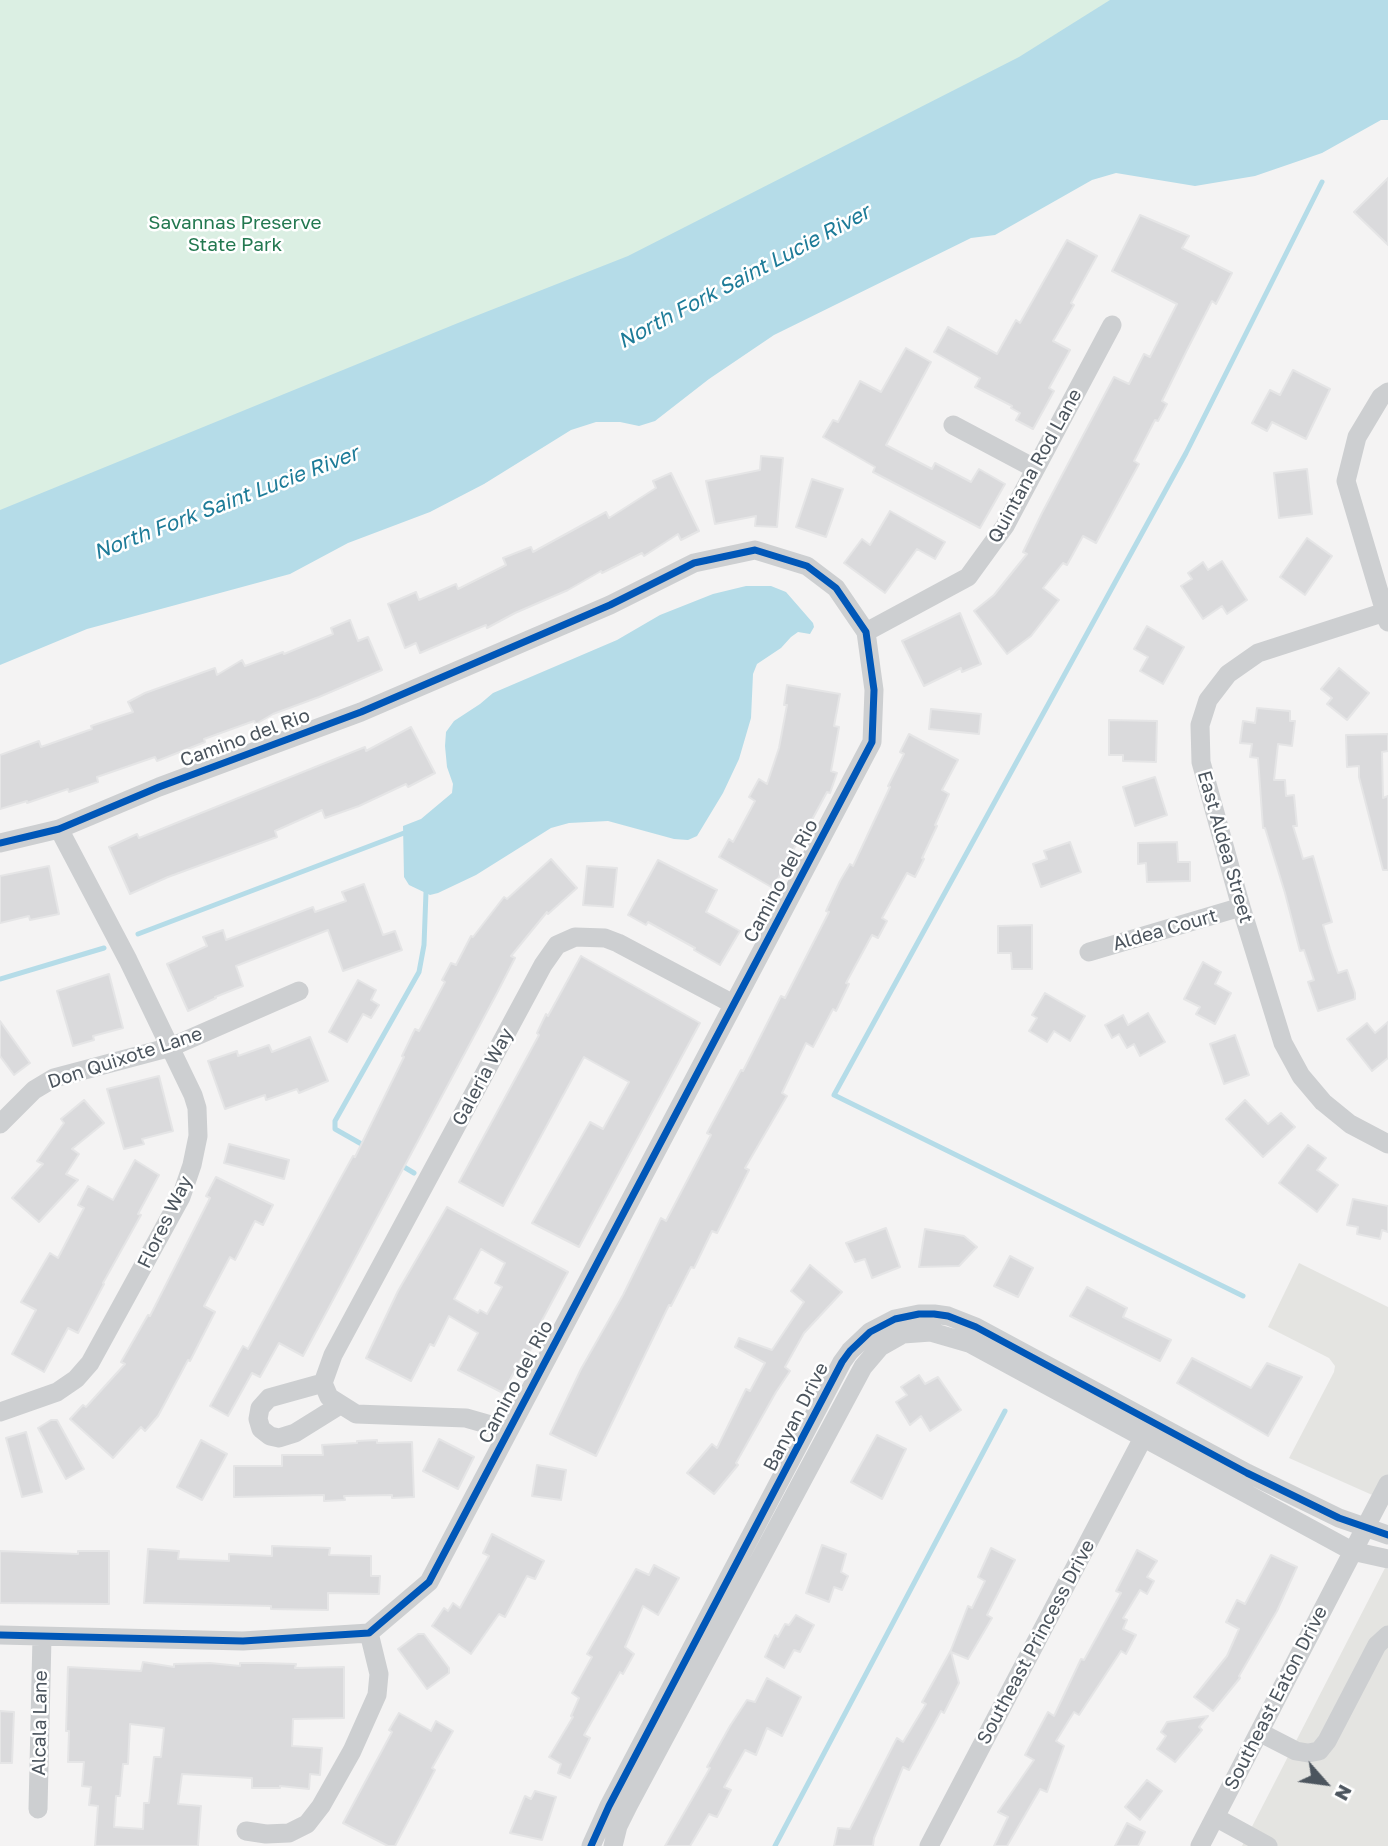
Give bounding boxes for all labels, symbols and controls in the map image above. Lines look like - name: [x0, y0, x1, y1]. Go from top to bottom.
- water label: North Fork Saint Lucie River: [614, 200, 874, 354]
- park label: Savannas Preserve State Park: [148, 212, 322, 256]
- street label: Quintana Rod Lane: [983, 385, 1087, 547]
- water label: North Fork Saint Lucie River: [90, 441, 362, 565]
- street label: Camino del Rio: [177, 704, 313, 772]
- street label: East Aldea Street: [1192, 768, 1258, 926]
- street label: Camino del Rio: [739, 815, 823, 947]
- street label: Aldea Court: [1110, 904, 1220, 956]
- street label: Don Quixote Lane: [45, 1022, 205, 1094]
- street label: Galeria Way: [448, 1024, 518, 1130]
- street label: Flores Way: [133, 1172, 197, 1272]
- street label: Camino del Rio: [474, 1316, 558, 1448]
- street label: Banyan Drive: [759, 1359, 833, 1475]
- street label: Southeast Princess Drive: [972, 1536, 1100, 1748]
- street label: Southeast Eaton Drive: [1220, 1602, 1332, 1794]
- street label: Alcala Lane: [28, 1670, 52, 1776]
- north arrow: [1290, 1748, 1360, 1818]
- text: N: [1330, 1781, 1358, 1805]

